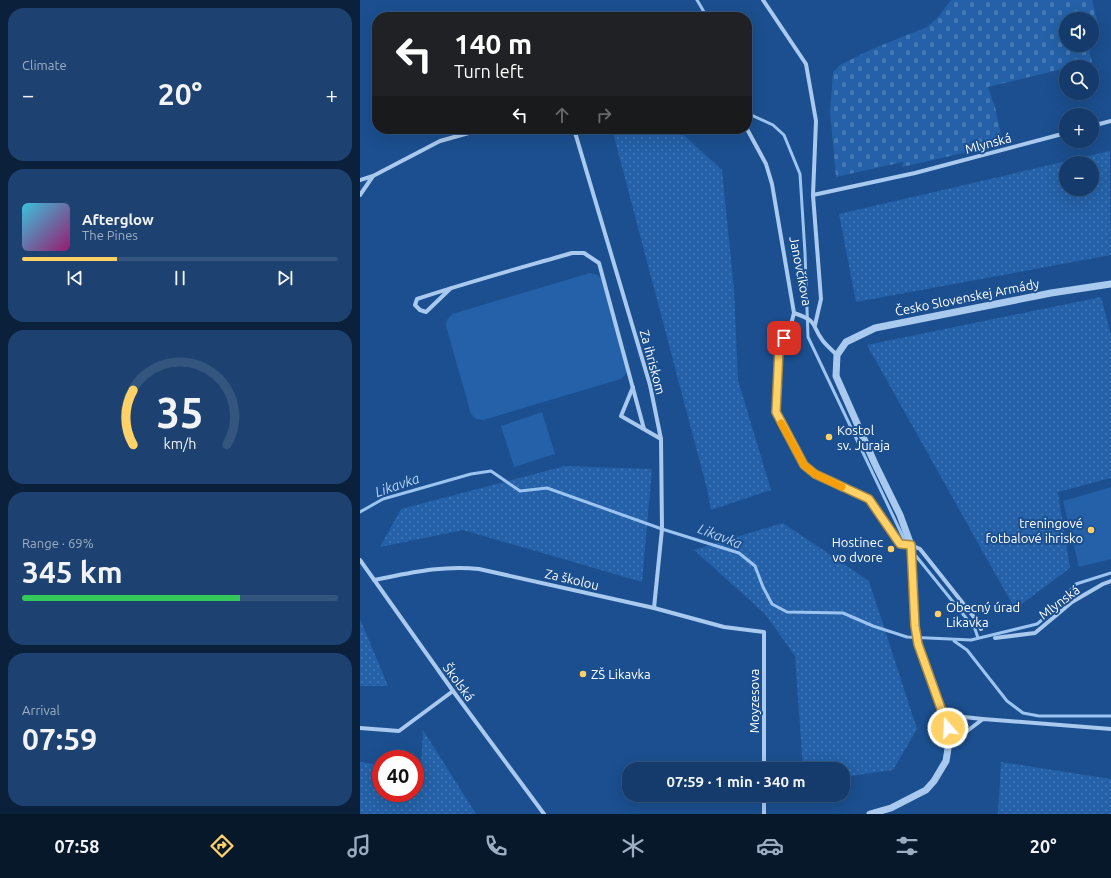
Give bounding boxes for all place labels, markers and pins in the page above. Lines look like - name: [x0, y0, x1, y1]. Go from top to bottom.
- pin: [767, 321, 801, 355]
- place label: Kostol sv. Juraja: [837, 423, 890, 452]
- marker: Kostol sv. Juraja: [824, 432, 834, 442]
- place label: treningové fotbalové ihrisko: [985, 516, 1083, 545]
- marker: treningové fotbalové ihrisko: [1086, 525, 1096, 535]
- place label: Hostinec vo dvore: [832, 535, 883, 564]
- marker: Hostinec vo dvore: [886, 544, 896, 554]
- place label: Obecný úrad Likavka: [946, 600, 1020, 629]
- marker: Obecný úrad Likavka: [933, 609, 943, 619]
- place label: ZŠ Likavka: [591, 667, 651, 681]
- marker: ZŠ Likavka: [578, 669, 588, 679]

